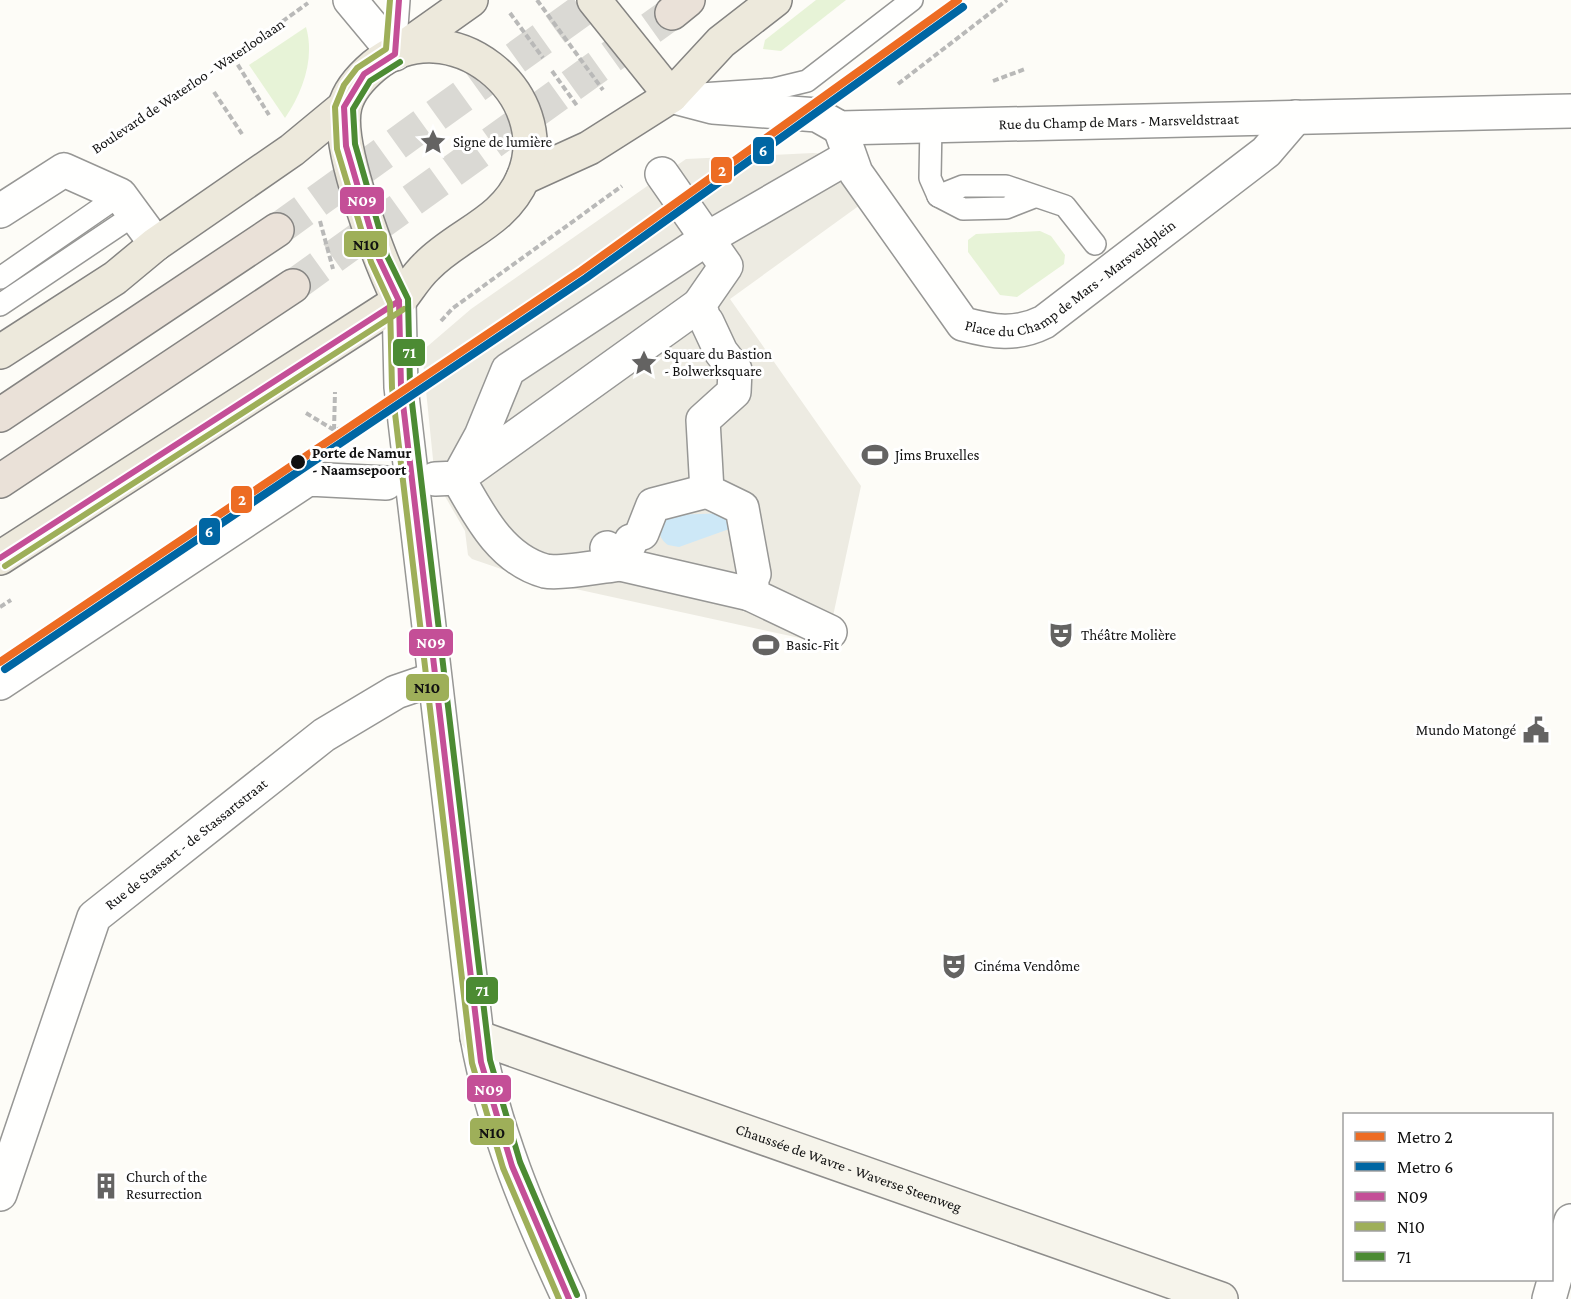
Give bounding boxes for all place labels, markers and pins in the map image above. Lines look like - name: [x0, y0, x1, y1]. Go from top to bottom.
- place icon: Signe de lumière: [418, 127, 448, 157]
- place label: Signe de lumière: [453, 134, 552, 151]
- place label: Square du Bastion - Bolwerksquare: [664, 346, 772, 380]
- place icon: Square du Bastion - Bolwerksquare: [629, 348, 659, 378]
- sports icon: Jims Bruxelles: [860, 440, 890, 470]
- place label: Porte de Namur - Naamsepoort: [312, 445, 412, 478]
- place label: Jims Bruxelles: [893, 447, 980, 464]
- marker: Porte de Namur - Naamsepoort: [289, 453, 307, 471]
- theatre icon: Théâtre Molière: [1046, 620, 1076, 650]
- place label: Théâtre Molière: [1081, 627, 1176, 643]
- sports icon: Basic-Fit: [751, 630, 781, 660]
- place label: Basic-Fit: [786, 637, 840, 653]
- public building icon: Mundo Matongé: [1521, 715, 1551, 745]
- place label: Mundo Matongé: [1416, 722, 1516, 739]
- theatre icon: Cinéma Vendôme: [939, 951, 969, 981]
- place label: Cinéma Vendôme: [974, 958, 1080, 974]
- place label: Church of the Resurrection: [126, 1169, 208, 1202]
- building icon: Church of the Resurrection: [91, 1171, 121, 1201]

